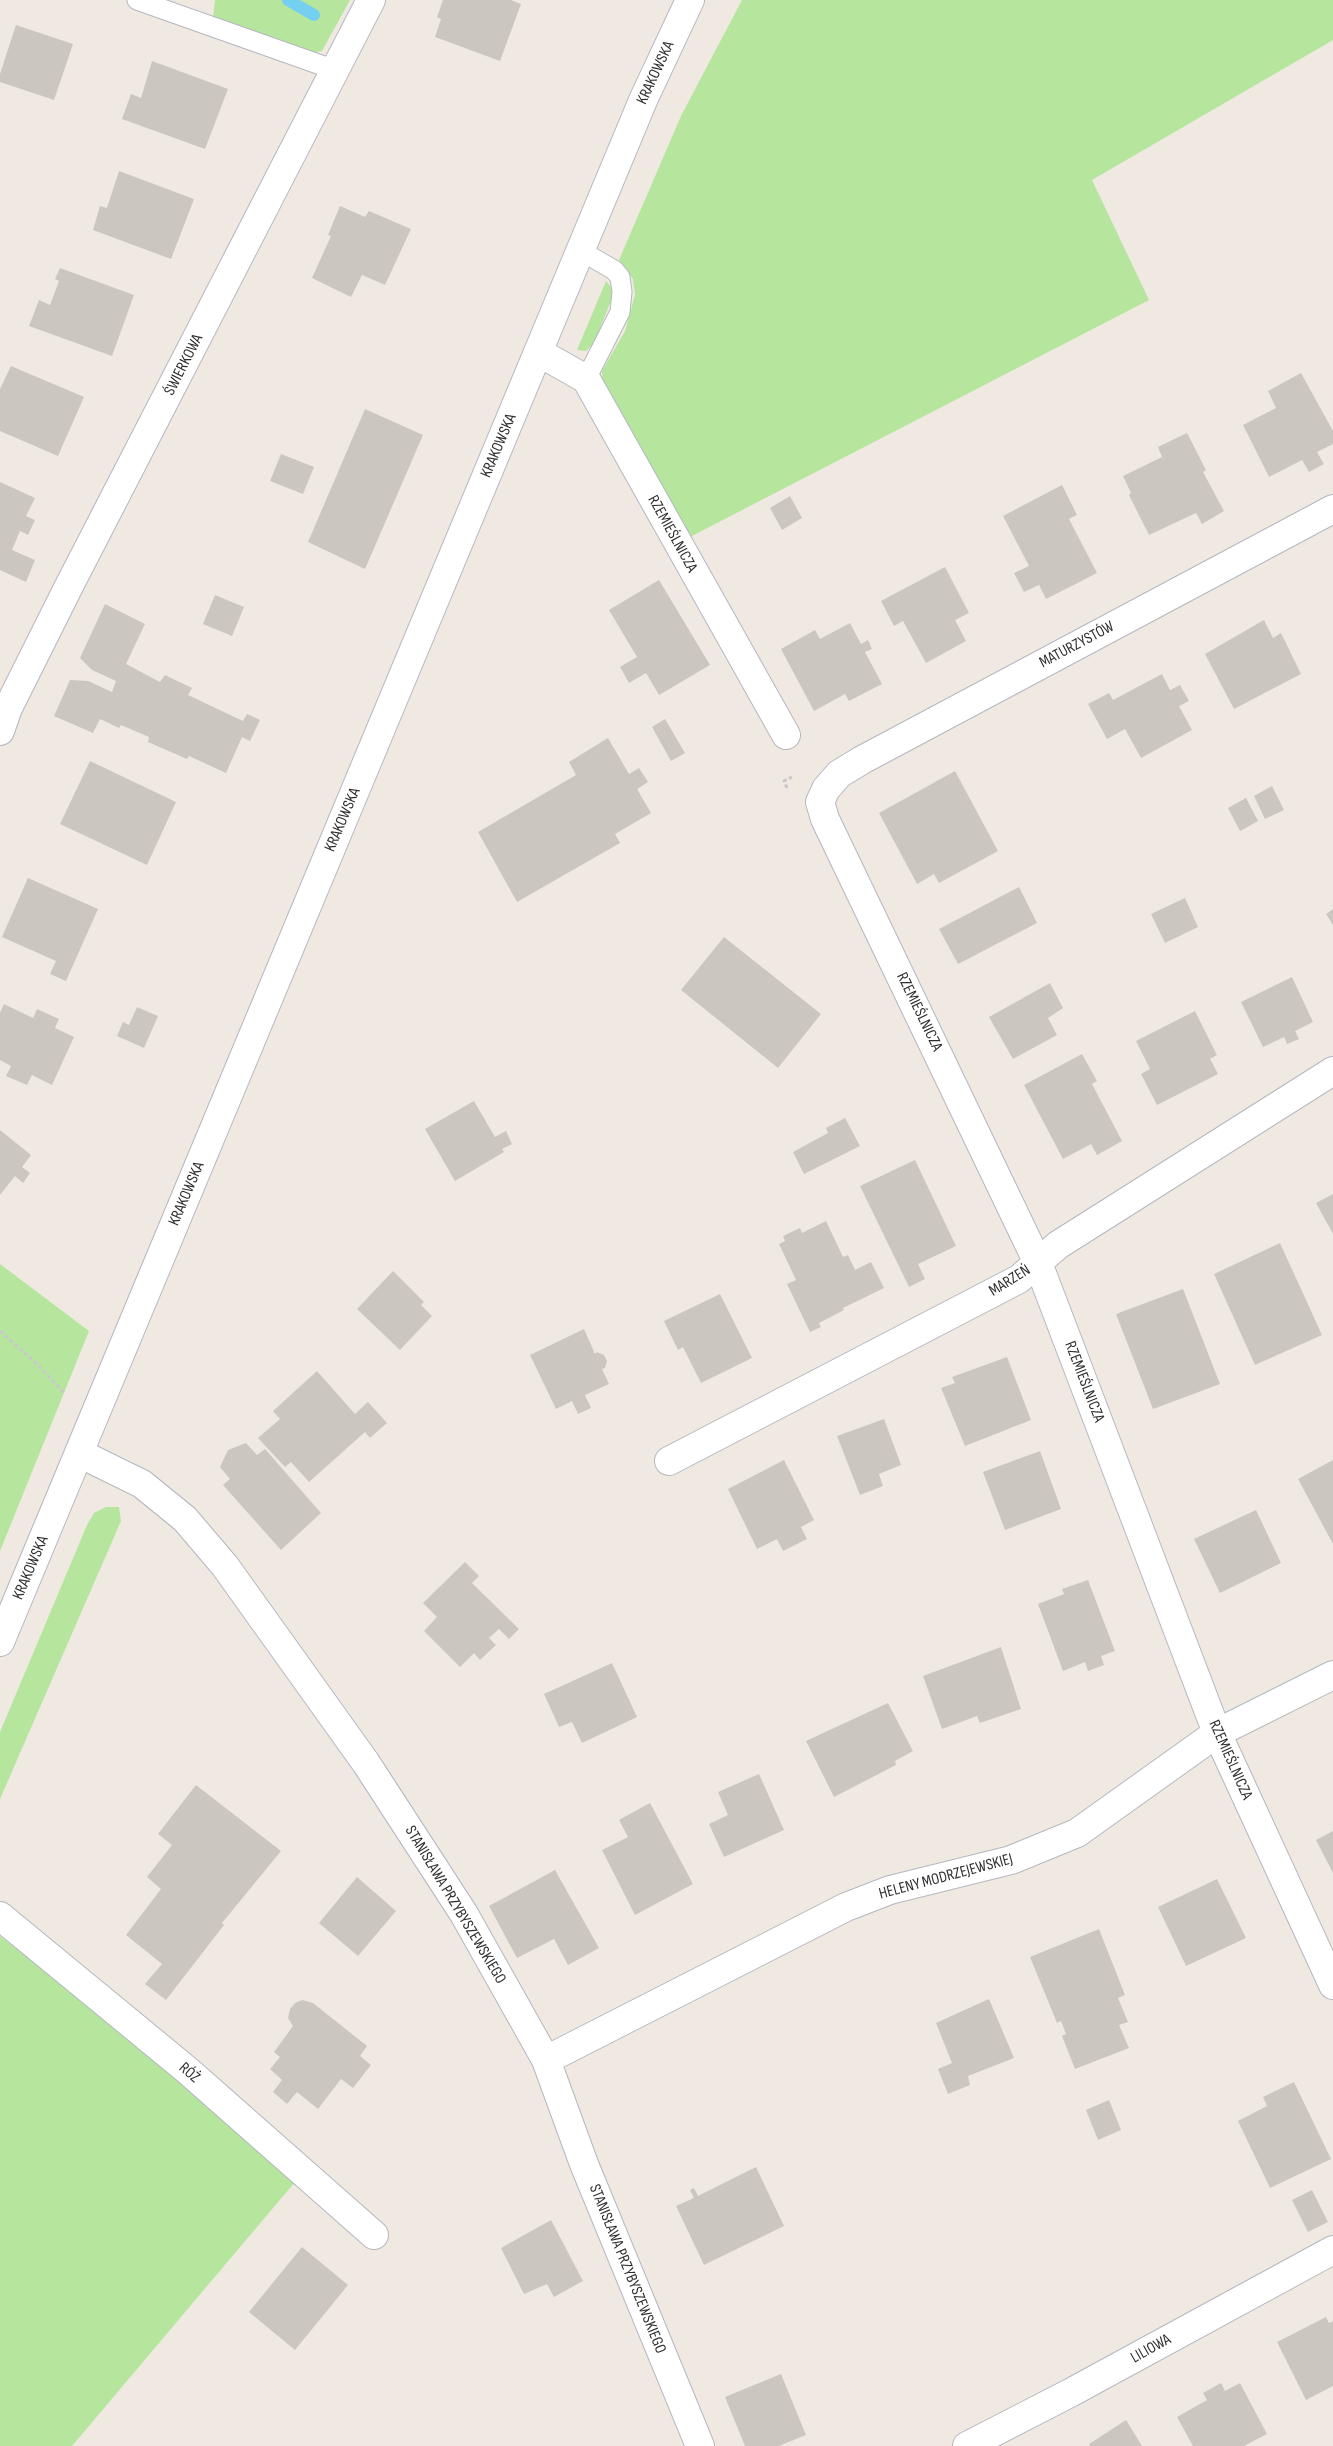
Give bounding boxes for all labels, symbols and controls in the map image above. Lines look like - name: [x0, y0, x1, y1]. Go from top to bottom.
- street label: KRAKOWSKA: [633, 38, 679, 108]
- street label: ŚWIERKOWA: [160, 331, 208, 399]
- street label: KRAKOWSKA: [477, 411, 521, 481]
- street label: RZEMIEŚLNICZA: [643, 492, 701, 576]
- street label: MATURZYSTÓW: [1036, 617, 1118, 673]
- street label: KRAKOWSKA: [321, 785, 365, 855]
- street label: RZEMIEŚLNICZA: [892, 969, 946, 1055]
- street label: KRAKOWSKA: [165, 1159, 209, 1229]
- street label: MARZEŃ: [986, 1261, 1034, 1301]
- street label: RZEMIEŚLNICZA: [1060, 1339, 1108, 1425]
- street label: KRAKOWSKA: [9, 1533, 53, 1603]
- street label: RZEMIEŚLNICZA: [1204, 1717, 1256, 1803]
- street label: STANISŁAWA PRZYBYSZEWSKIEGO: [400, 1823, 510, 1987]
- street label: HELENY MODRZEJEWSKIEJ: [877, 1850, 1015, 1904]
- street label: RÓŻ: [175, 2059, 203, 2087]
- street label: STANISŁAWA PRZYBYSZEWSKIEGO: [584, 2182, 670, 2356]
- street label: LILIOWA: [1128, 2330, 1174, 2368]

